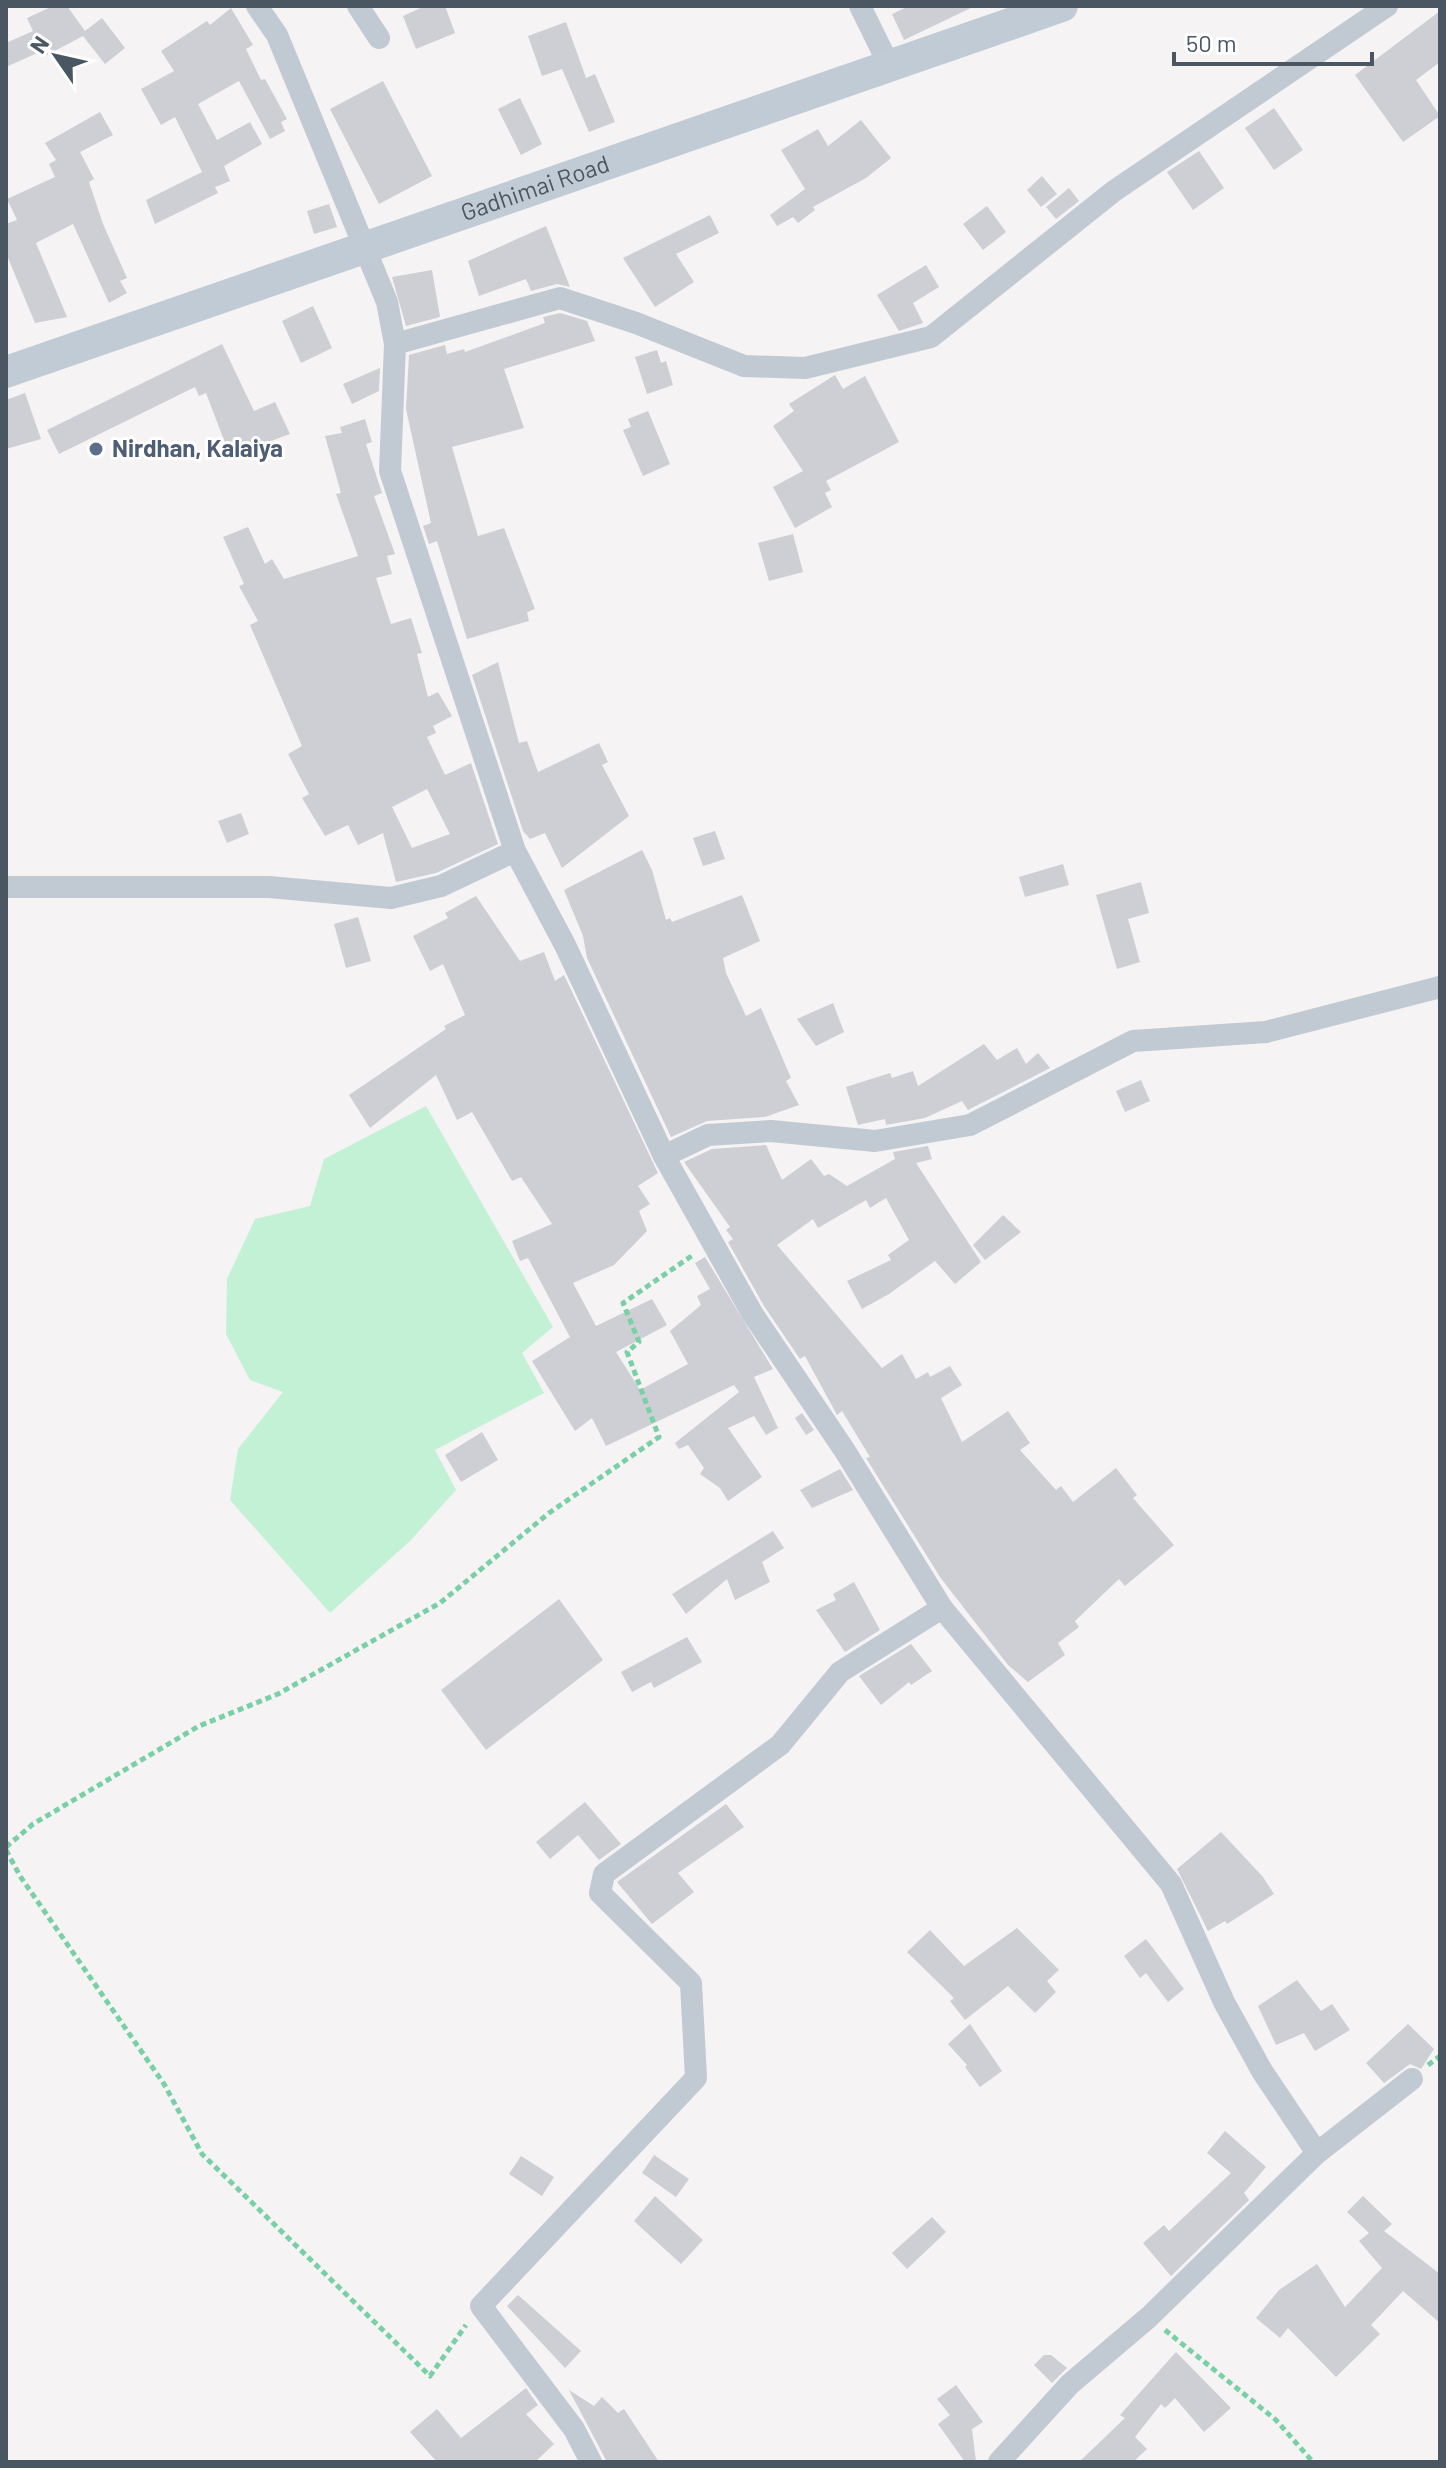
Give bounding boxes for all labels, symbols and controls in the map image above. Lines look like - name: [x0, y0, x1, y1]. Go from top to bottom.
- north arrow: [16, 16, 96, 96]
- scale bar: [1174, 16, 1372, 66]
- text: 50 m: [1186, 28, 1237, 57]
- text: N: [24, 31, 53, 58]
- street label: Gadhimai Road: [457, 148, 613, 226]
- place label: Nirdhan, Kalaiya: [112, 433, 283, 462]
- marker: Nirdhan, Kalaiya: [87, 440, 105, 458]

